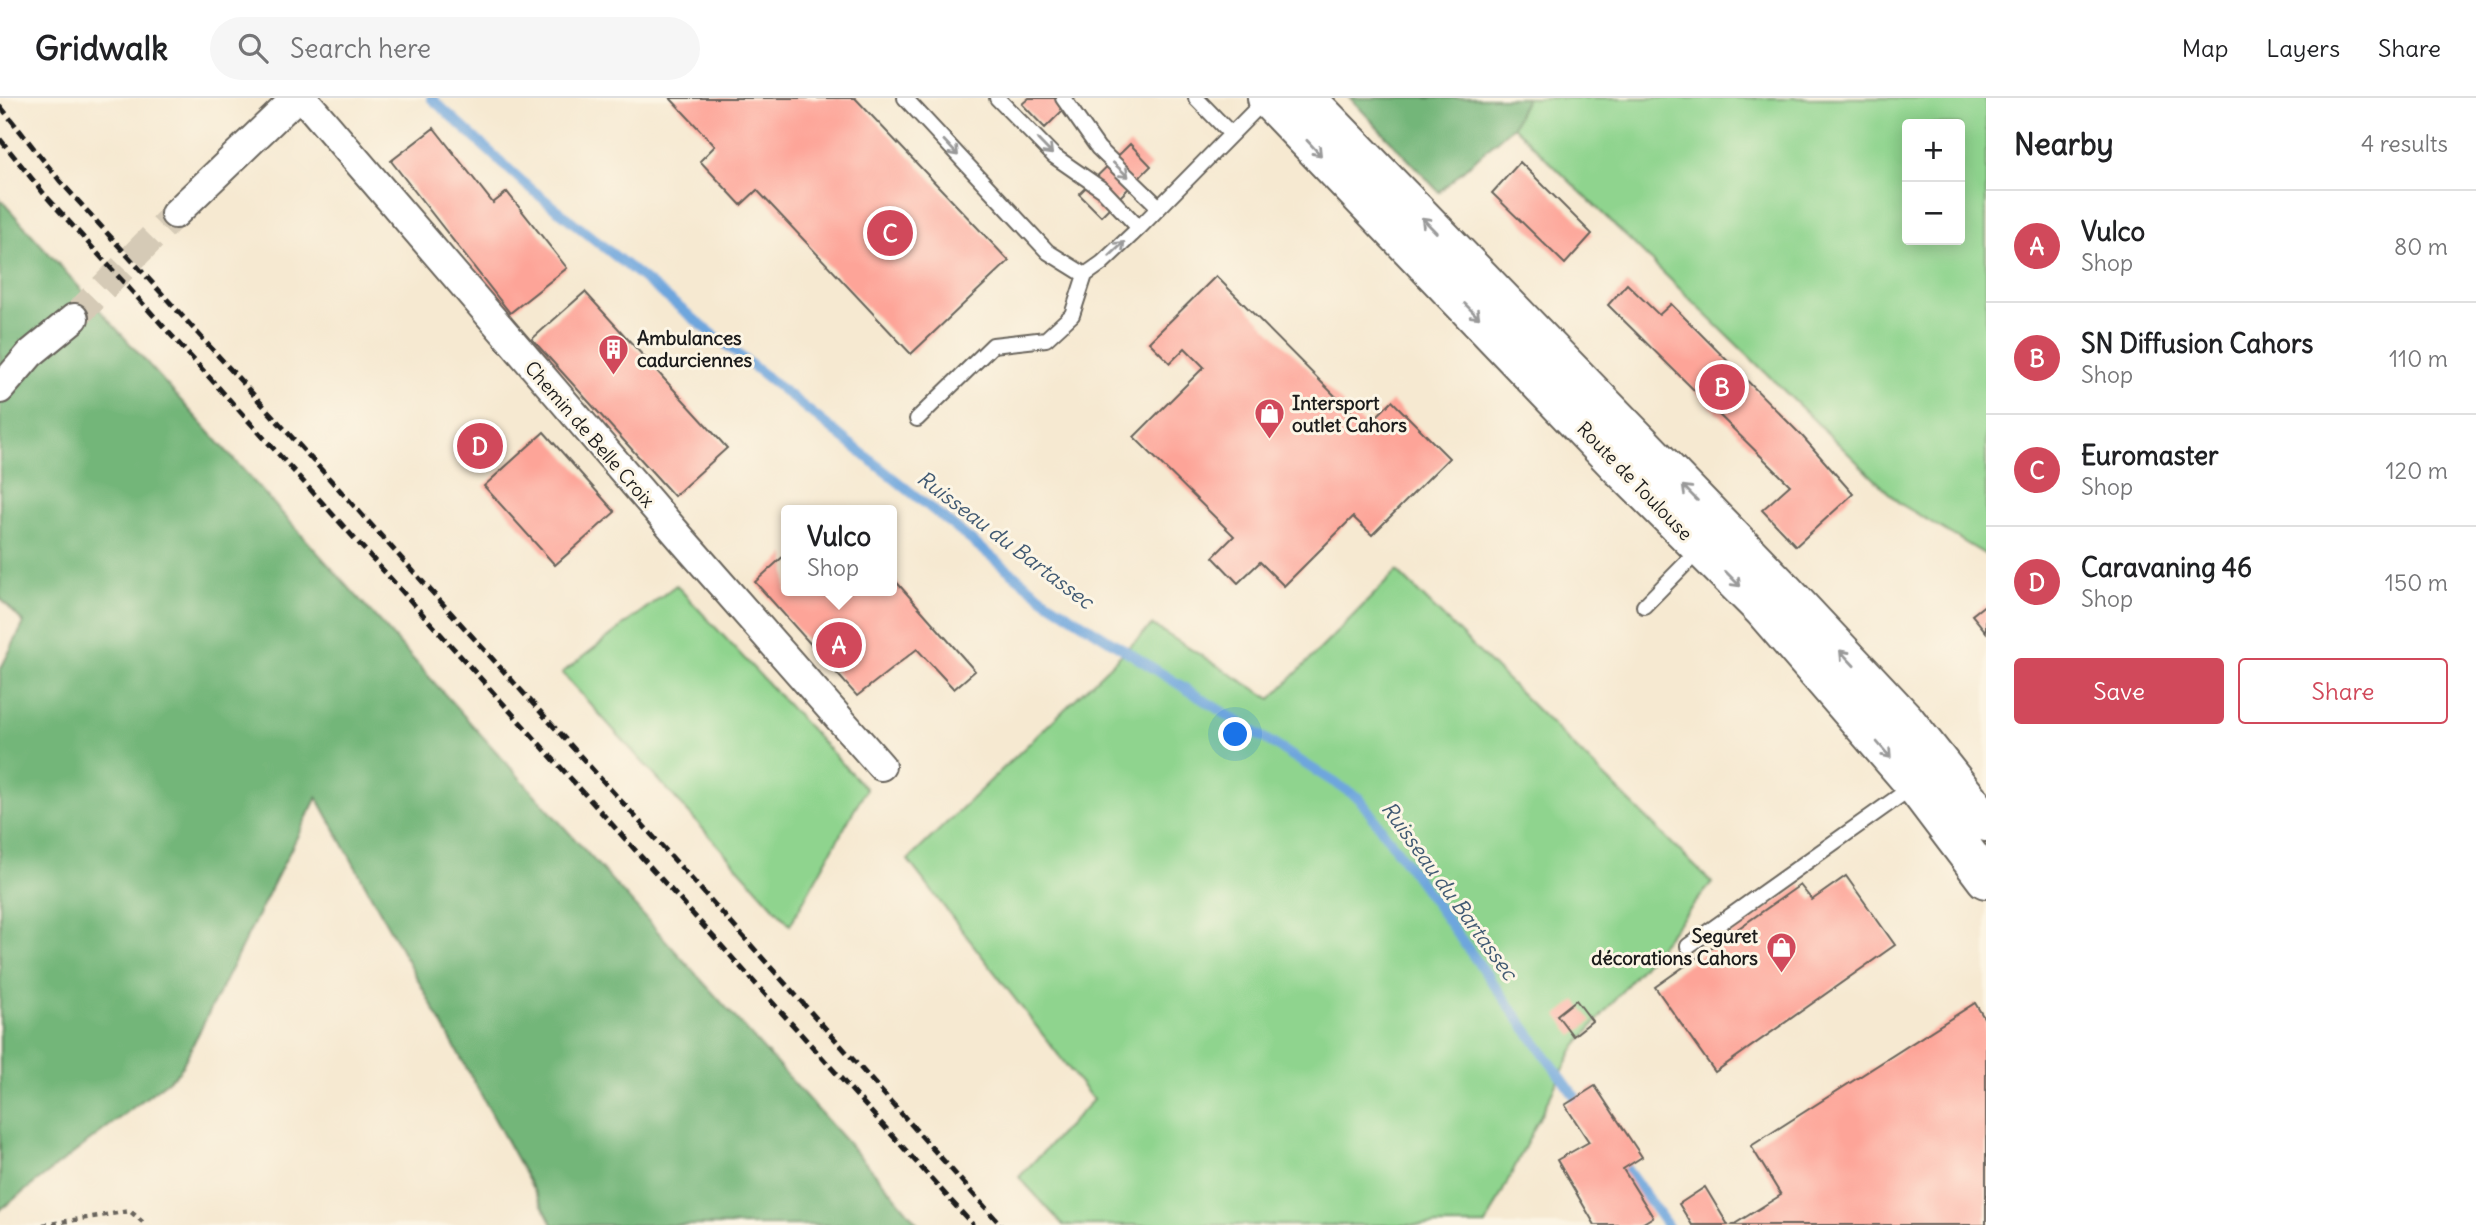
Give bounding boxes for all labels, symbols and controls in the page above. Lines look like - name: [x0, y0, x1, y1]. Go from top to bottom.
- search box: [210, 17, 700, 80]
- text: Gridwalk: [35, 27, 168, 69]
- icon: search: [234, 29, 272, 67]
- text: Search here: [290, 32, 431, 65]
- text: Map: [2182, 33, 2228, 63]
- text: Layers: [2266, 33, 2340, 63]
- text: Share: [2378, 33, 2441, 63]
- map controls: [1902, 119, 1965, 245]
- button: +: [1902, 119, 1965, 182]
- text: Nearby: [2014, 125, 2114, 163]
- text: 4 results: [2361, 129, 2448, 158]
- one-way arrow: [1036, 138, 1053, 155]
- one-way arrow: [943, 139, 960, 156]
- one-way arrow: [1305, 139, 1322, 156]
- one-way arrow: [1112, 162, 1129, 179]
- button: −: [1902, 182, 1965, 245]
- pin: C: [867, 207, 913, 259]
- text: Vulco: [2081, 215, 2145, 248]
- one-way arrow: [1421, 217, 1438, 234]
- text: A: [2030, 232, 2044, 261]
- text: 80 m: [2394, 232, 2448, 261]
- one-way arrow: [1108, 240, 1125, 257]
- text: Shop: [2081, 248, 2133, 277]
- one-way arrow: [1463, 303, 1480, 320]
- place label: Ambulances cadurciennes: [637, 326, 753, 372]
- text: SN Diffusion Cahors: [2081, 327, 2313, 360]
- building icon: Ambulances cadurciennes: [597, 332, 631, 376]
- text: B: [2029, 344, 2045, 373]
- text: 110 m: [2389, 344, 2448, 373]
- street label: Chemin de Belle Croix: [520, 356, 661, 513]
- text: Shop: [2081, 360, 2133, 389]
- pin: B: [1699, 361, 1745, 413]
- place label: Intersport outlet Cahors: [1292, 391, 1407, 437]
- shop icon: Intersport outlet Cahors: [1252, 397, 1286, 441]
- street label: Route de Toulouse: [1572, 417, 1698, 545]
- pin: D: [457, 420, 503, 472]
- text: Euromaster: [2081, 439, 2219, 472]
- text: C: [2029, 456, 2045, 485]
- text: 120 m: [2385, 456, 2448, 485]
- water label: Ruisseau du Bartassec: [912, 464, 1101, 616]
- text: Shop: [2081, 472, 2133, 501]
- one-way arrow: [1682, 485, 1699, 502]
- popup: [781, 505, 897, 596]
- text: Vulco: [807, 520, 871, 553]
- text: Caravaning 46: [2081, 551, 2252, 584]
- text: Shop: [807, 553, 859, 582]
- text: D: [2029, 568, 2045, 597]
- text: 150 m: [2385, 568, 2448, 597]
- one-way arrow: [1724, 571, 1741, 588]
- text: Shop: [2081, 584, 2133, 613]
- pin: A: [816, 619, 862, 671]
- one-way arrow: [1839, 649, 1855, 667]
- button: Save: [2014, 658, 2224, 724]
- button: Share: [2238, 658, 2448, 724]
- your location: [1218, 717, 1252, 751]
- one-way arrow: [1876, 740, 1892, 758]
- water label: Ruisseau du Bartassec: [1376, 796, 1525, 987]
- place label: Seguret décorations Cahors: [1591, 924, 1759, 970]
- shop icon: Seguret décorations Cahors: [1764, 930, 1798, 974]

